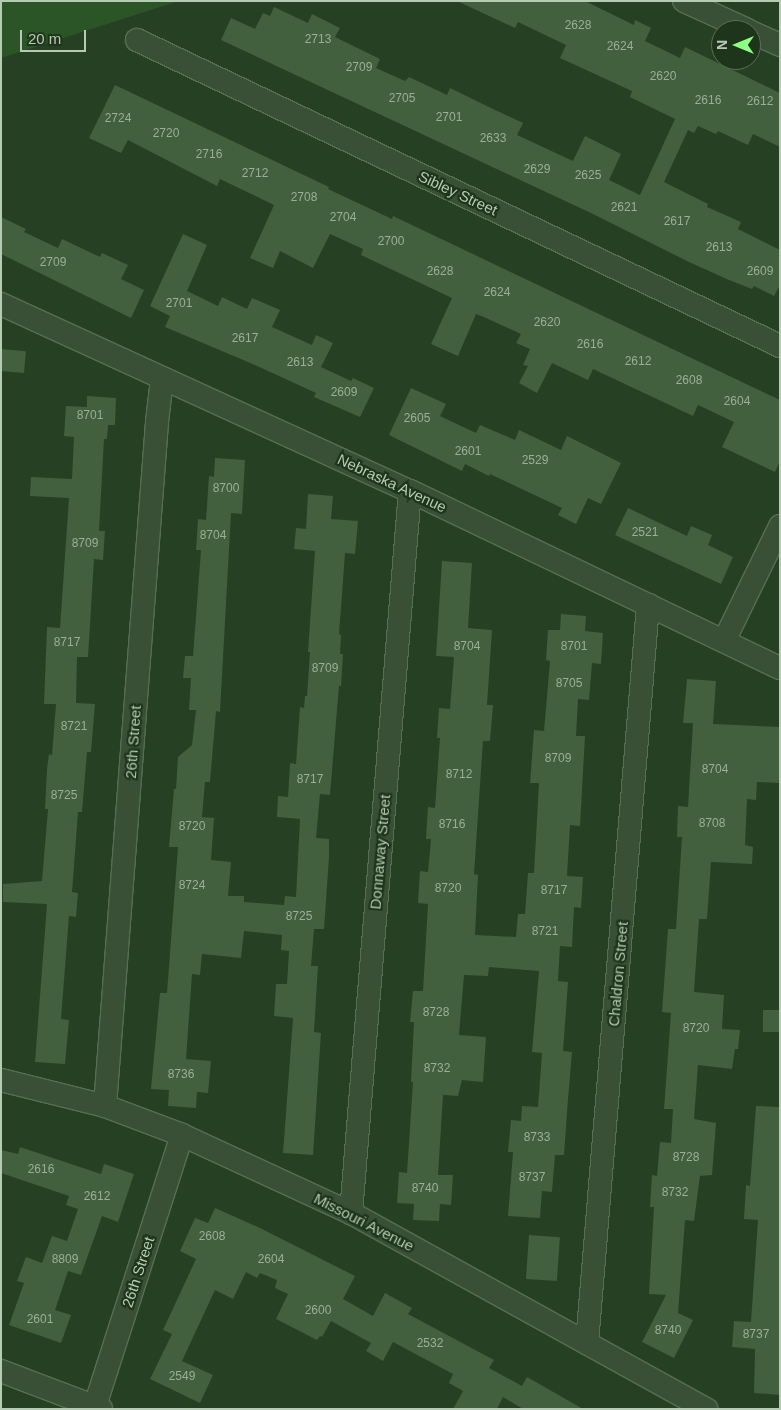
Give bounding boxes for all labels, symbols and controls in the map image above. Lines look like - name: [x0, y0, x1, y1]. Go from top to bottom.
- house number: 2628: [565, 19, 591, 33]
- scale bar: [22, 20, 89, 52]
- north arrow: [711, 20, 761, 70]
- text: 20 m: [28, 30, 61, 47]
- house number: 2713: [305, 33, 331, 47]
- house number: 2624: [607, 40, 633, 54]
- text: N: [714, 40, 730, 50]
- house number: 2709: [346, 61, 372, 75]
- house number: 2620: [650, 70, 676, 84]
- house number: 2705: [389, 92, 415, 106]
- house number: 2616: [695, 94, 721, 108]
- house number: 2612: [747, 95, 773, 109]
- house number: 2701: [436, 111, 462, 125]
- house number: 2724: [105, 112, 131, 126]
- house number: 2720: [153, 127, 179, 141]
- house number: 2633: [480, 132, 506, 146]
- house number: 2716: [196, 148, 222, 162]
- house number: 2629: [524, 163, 550, 177]
- house number: 2712: [242, 167, 268, 181]
- street label: Sibley Street: [416, 167, 500, 219]
- house number: 2625: [575, 169, 601, 183]
- house number: 2708: [291, 191, 317, 205]
- house number: 2621: [611, 201, 637, 215]
- house number: 2704: [330, 211, 356, 225]
- house number: 2617: [664, 215, 690, 229]
- house number: 2700: [378, 235, 404, 249]
- house number: 2613: [706, 241, 732, 255]
- house number: 2709: [40, 256, 66, 270]
- house number: 2628: [427, 265, 453, 279]
- house number: 2609: [747, 265, 773, 279]
- house number: 2624: [484, 286, 510, 300]
- house number: 2701: [166, 297, 192, 311]
- house number: 2620: [534, 316, 560, 330]
- house number: 2617: [232, 332, 258, 346]
- house number: 2616: [577, 338, 603, 352]
- house number: 2612: [625, 355, 651, 369]
- house number: 2613: [287, 356, 313, 370]
- house number: 2608: [676, 374, 702, 388]
- house number: 2609: [331, 386, 357, 400]
- house number: 2604: [724, 395, 750, 409]
- house number: 8701: [77, 409, 103, 423]
- house number: 2605: [404, 412, 430, 426]
- house number: 2601: [455, 445, 481, 459]
- street label: Nebraska Avenue: [334, 450, 450, 516]
- house number: 2529: [522, 454, 548, 468]
- house number: 8700: [213, 482, 239, 496]
- house number: 2521: [632, 526, 658, 540]
- house number: 8704: [200, 529, 226, 543]
- house number: 8709: [72, 537, 98, 551]
- house number: 8717: [54, 636, 80, 650]
- house number: 8704: [454, 640, 480, 654]
- house number: 8701: [561, 640, 587, 654]
- house number: 8709: [312, 662, 338, 676]
- house number: 8705: [556, 677, 582, 691]
- street label: 26th Street: [121, 705, 145, 779]
- house number: 8721: [61, 720, 87, 734]
- house number: 8709: [545, 752, 571, 766]
- house number: 8704: [702, 763, 728, 777]
- house number: 8712: [446, 768, 472, 782]
- house number: 8717: [297, 773, 323, 787]
- house number: 8725: [51, 789, 77, 803]
- street label: Donnaway Street: [366, 794, 394, 910]
- house number: 8708: [699, 817, 725, 831]
- house number: 8716: [439, 818, 465, 832]
- house number: 8720: [179, 820, 205, 834]
- house number: 8724: [179, 879, 205, 893]
- house number: 8720: [435, 882, 461, 896]
- house number: 8717: [541, 884, 567, 898]
- house number: 8725: [286, 910, 312, 924]
- street label: Chaldron Street: [604, 921, 632, 1027]
- house number: 8721: [532, 925, 558, 939]
- house number: 8728: [423, 1006, 449, 1020]
- house number: 8720: [683, 1022, 709, 1036]
- house number: 8732: [424, 1062, 450, 1076]
- house number: 8736: [168, 1068, 194, 1082]
- house number: 8733: [524, 1131, 550, 1145]
- house number: 8728: [673, 1151, 699, 1165]
- house number: 2616: [28, 1163, 54, 1177]
- house number: 8737: [519, 1171, 545, 1185]
- house number: 8740: [412, 1182, 438, 1196]
- house number: 8732: [662, 1186, 688, 1200]
- street label: Missouri Avenue: [311, 1189, 417, 1255]
- house number: 2612: [84, 1190, 110, 1204]
- house number: 2608: [199, 1230, 225, 1244]
- street label: 26th Street: [118, 1234, 158, 1310]
- house number: 8809: [52, 1253, 78, 1267]
- house number: 2604: [258, 1253, 284, 1267]
- house number: 2600: [305, 1304, 331, 1318]
- house number: 2601: [27, 1313, 53, 1327]
- house number: 8740: [655, 1324, 681, 1338]
- house number: 8737: [743, 1328, 769, 1342]
- house number: 2532: [417, 1337, 443, 1351]
- house number: 2549: [169, 1370, 195, 1384]

